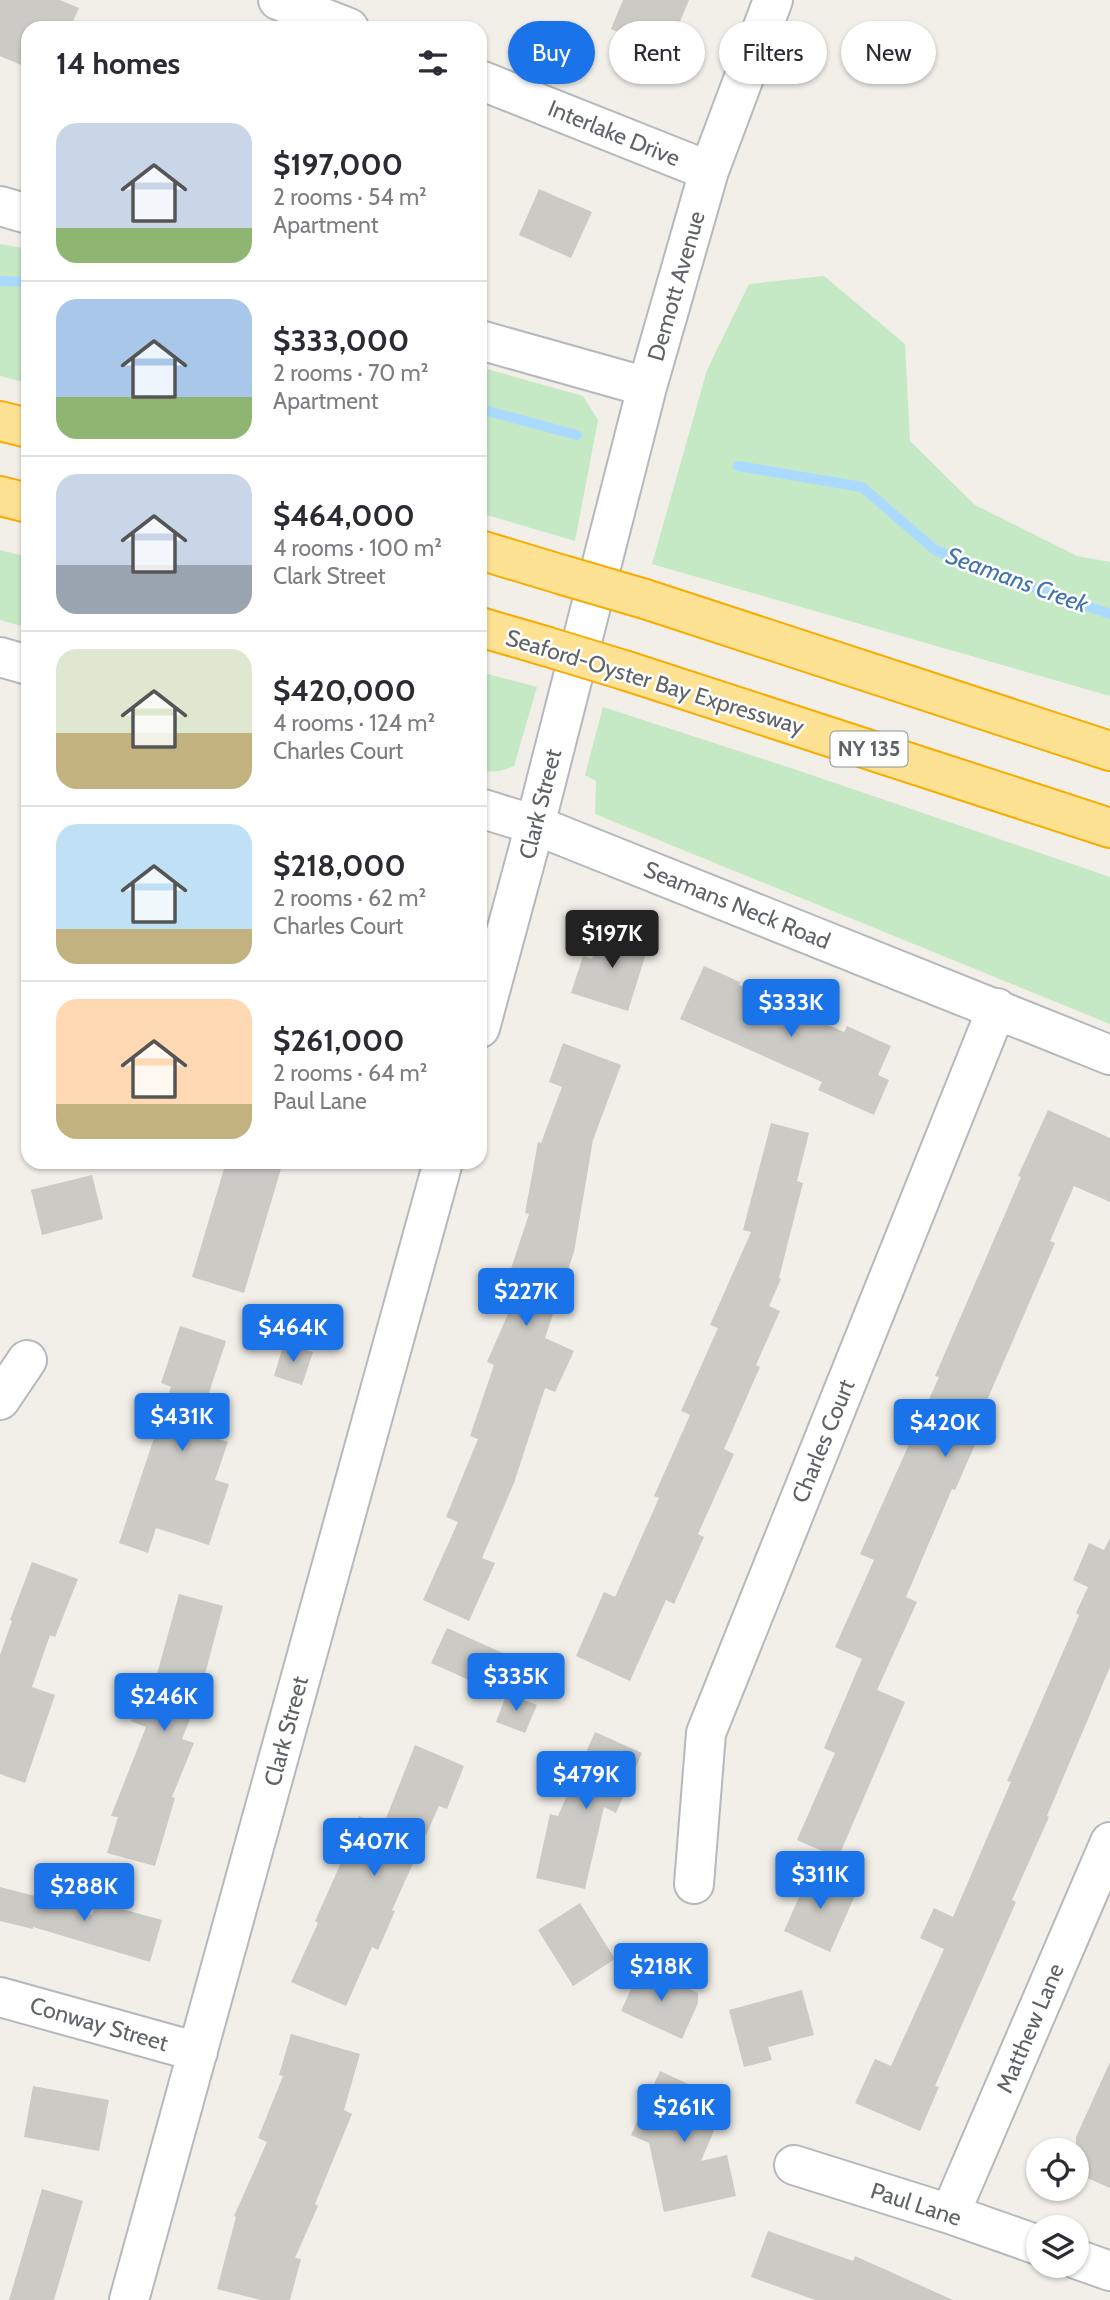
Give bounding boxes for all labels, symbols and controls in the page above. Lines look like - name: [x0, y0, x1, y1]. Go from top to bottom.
- chip: Buy: [508, 21, 595, 84]
- chip: Rent: [609, 21, 705, 84]
- chip: Filters: [719, 21, 827, 84]
- chip: New: [841, 21, 936, 84]
- icon: filters: [414, 44, 452, 82]
- text: 14 homes: [56, 45, 180, 82]
- street label: Interlake Drive: [544, 94, 684, 172]
- text: $197,000: [273, 146, 403, 183]
- icon: home: [112, 151, 196, 235]
- text: 2 rooms · 54 m²: [273, 183, 427, 211]
- street label: Demott Avenue: [641, 208, 711, 364]
- text: Apartment: [273, 211, 378, 239]
- text: $333,000: [273, 322, 409, 359]
- icon: home: [112, 327, 196, 411]
- text: 2 rooms · 70 m²: [273, 359, 428, 387]
- text: Apartment: [273, 387, 378, 415]
- text: $464,000: [273, 497, 415, 534]
- icon: home: [112, 502, 196, 586]
- text: 4 rooms · 100 m²: [273, 534, 442, 562]
- water label: Seamans Creek: [942, 540, 1093, 619]
- text: Clark Street: [273, 562, 386, 590]
- street label: Seaford-Oyster Bay Expressway: [502, 623, 808, 741]
- text: $420,000: [273, 672, 416, 709]
- icon: home: [112, 677, 196, 761]
- text: 4 rooms · 124 m²: [273, 709, 435, 737]
- road number: NY 135: [830, 732, 908, 766]
- text: Charles Court: [273, 737, 403, 765]
- street label: Clark Street: [513, 746, 567, 862]
- text: $218,000: [273, 847, 406, 884]
- icon: home: [112, 852, 196, 936]
- street label: Seamans Neck Road: [640, 855, 834, 955]
- text: 2 rooms · 62 m²: [273, 884, 426, 912]
- pin: $197K: [563, 911, 661, 970]
- text: Charles Court: [273, 912, 403, 940]
- text: $197K: [582, 919, 642, 947]
- pin: $333K: [742, 979, 840, 1039]
- text: $333K: [759, 988, 823, 1016]
- text: $261,000: [273, 1022, 404, 1059]
- icon: home: [112, 1027, 196, 1111]
- text: 2 rooms · 64 m²: [273, 1059, 427, 1087]
- text: Paul Lane: [273, 1087, 367, 1115]
- pin: $227K: [477, 1268, 575, 1328]
- text: $227K: [494, 1277, 558, 1305]
- pin: $464K: [244, 1304, 342, 1364]
- text: $464K: [258, 1313, 328, 1341]
- street label: Charles Court: [786, 1375, 860, 1507]
- pin: $431K: [133, 1394, 231, 1453]
- pin: $420K: [896, 1400, 994, 1459]
- text: $431K: [151, 1402, 213, 1430]
- text: $420K: [910, 1408, 980, 1436]
- pin: $335K: [467, 1654, 565, 1713]
- text: $335K: [484, 1662, 548, 1690]
- street label: Clark Street: [258, 1673, 314, 1789]
- pin: $246K: [115, 1674, 213, 1733]
- text: $246K: [130, 1682, 198, 1710]
- pin: $479K: [537, 1752, 635, 1811]
- text: $479K: [553, 1760, 619, 1788]
- pin: $407K: [325, 1818, 423, 1878]
- text: $407K: [339, 1827, 409, 1855]
- pin: $311K: [771, 1852, 869, 1911]
- text: $311K: [791, 1860, 849, 1888]
- pin: $288K: [35, 1864, 133, 1923]
- text: $288K: [50, 1872, 118, 1900]
- pin: $218K: [612, 1944, 710, 2003]
- text: $218K: [630, 1952, 692, 1980]
- street label: Matthew Lane: [990, 1959, 1070, 2097]
- street label: Conway Street: [27, 1991, 171, 2057]
- pin: $261K: [635, 2084, 733, 2144]
- text: $261K: [653, 2093, 715, 2121]
- map controls: [1026, 2138, 1089, 2278]
- button: locate: [1026, 2138, 1089, 2201]
- street label: Paul Lane: [867, 2176, 965, 2232]
- button: layers: [1026, 2215, 1089, 2278]

